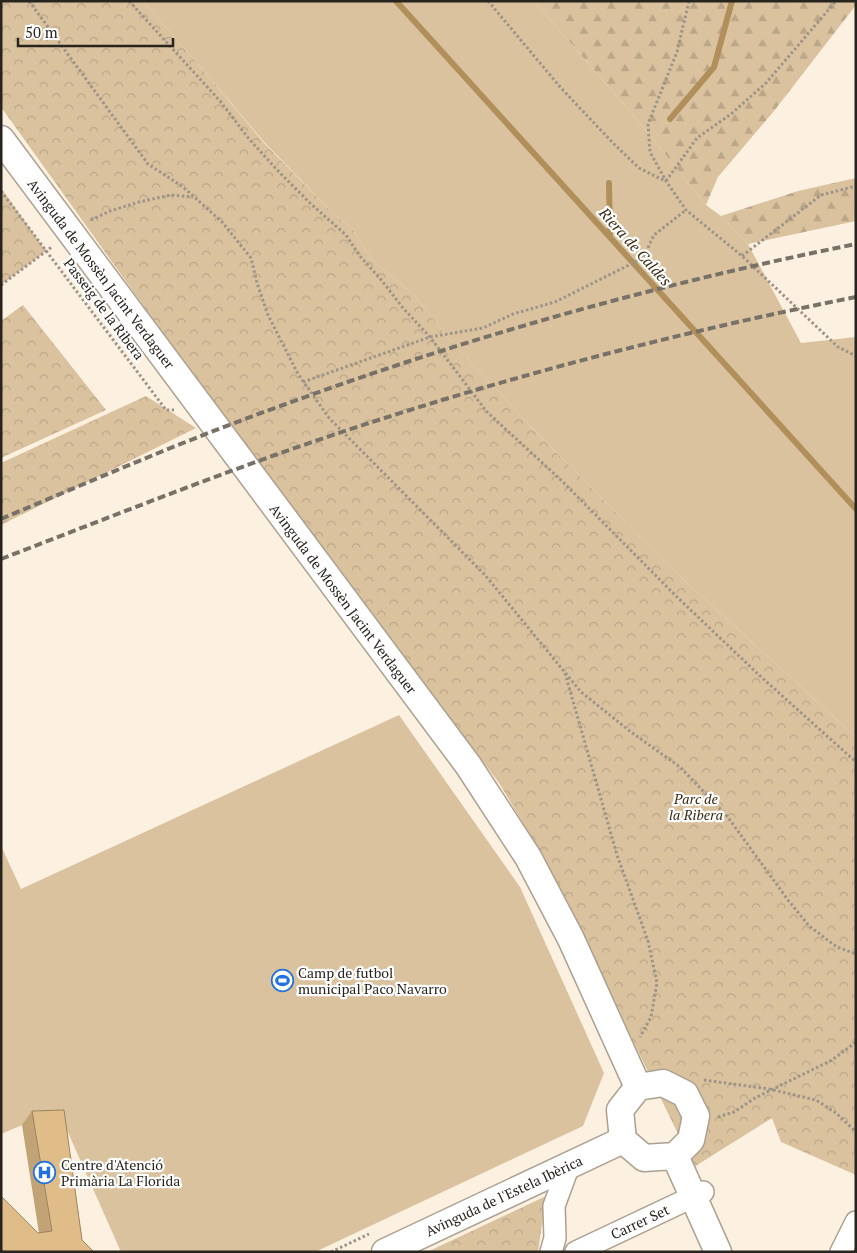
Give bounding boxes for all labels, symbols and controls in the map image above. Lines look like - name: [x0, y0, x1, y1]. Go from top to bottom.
- scale bar: [18, 15, 172, 47]
- text: 50 m: [25, 22, 58, 42]
- street label: Avinguda de Mossèn Jacint Verdaguer: [24, 175, 180, 373]
- water label: Riera de Caldes: [595, 202, 676, 290]
- street label: Passeig de la Ribera: [60, 254, 149, 363]
- street label: Avinguda de Mossèn Jacint Verdaguer: [266, 500, 422, 698]
- park label: Parc de la Ribera: [669, 789, 723, 824]
- place label: Camp de futbol municipal Paco Navarro: [298, 963, 447, 998]
- sports icon: Camp de futbol municipal Paco Navarro: [270, 969, 294, 993]
- street label: Avinguda de l'Estela Ibèrica: [422, 1151, 585, 1240]
- place label: Centre d'Atenció Primària La Florida: [61, 1155, 180, 1190]
- hospital icon: Centre d'Atenció Primària La Florida: [33, 1161, 57, 1185]
- street label: Carrer Set: [607, 1199, 673, 1243]

